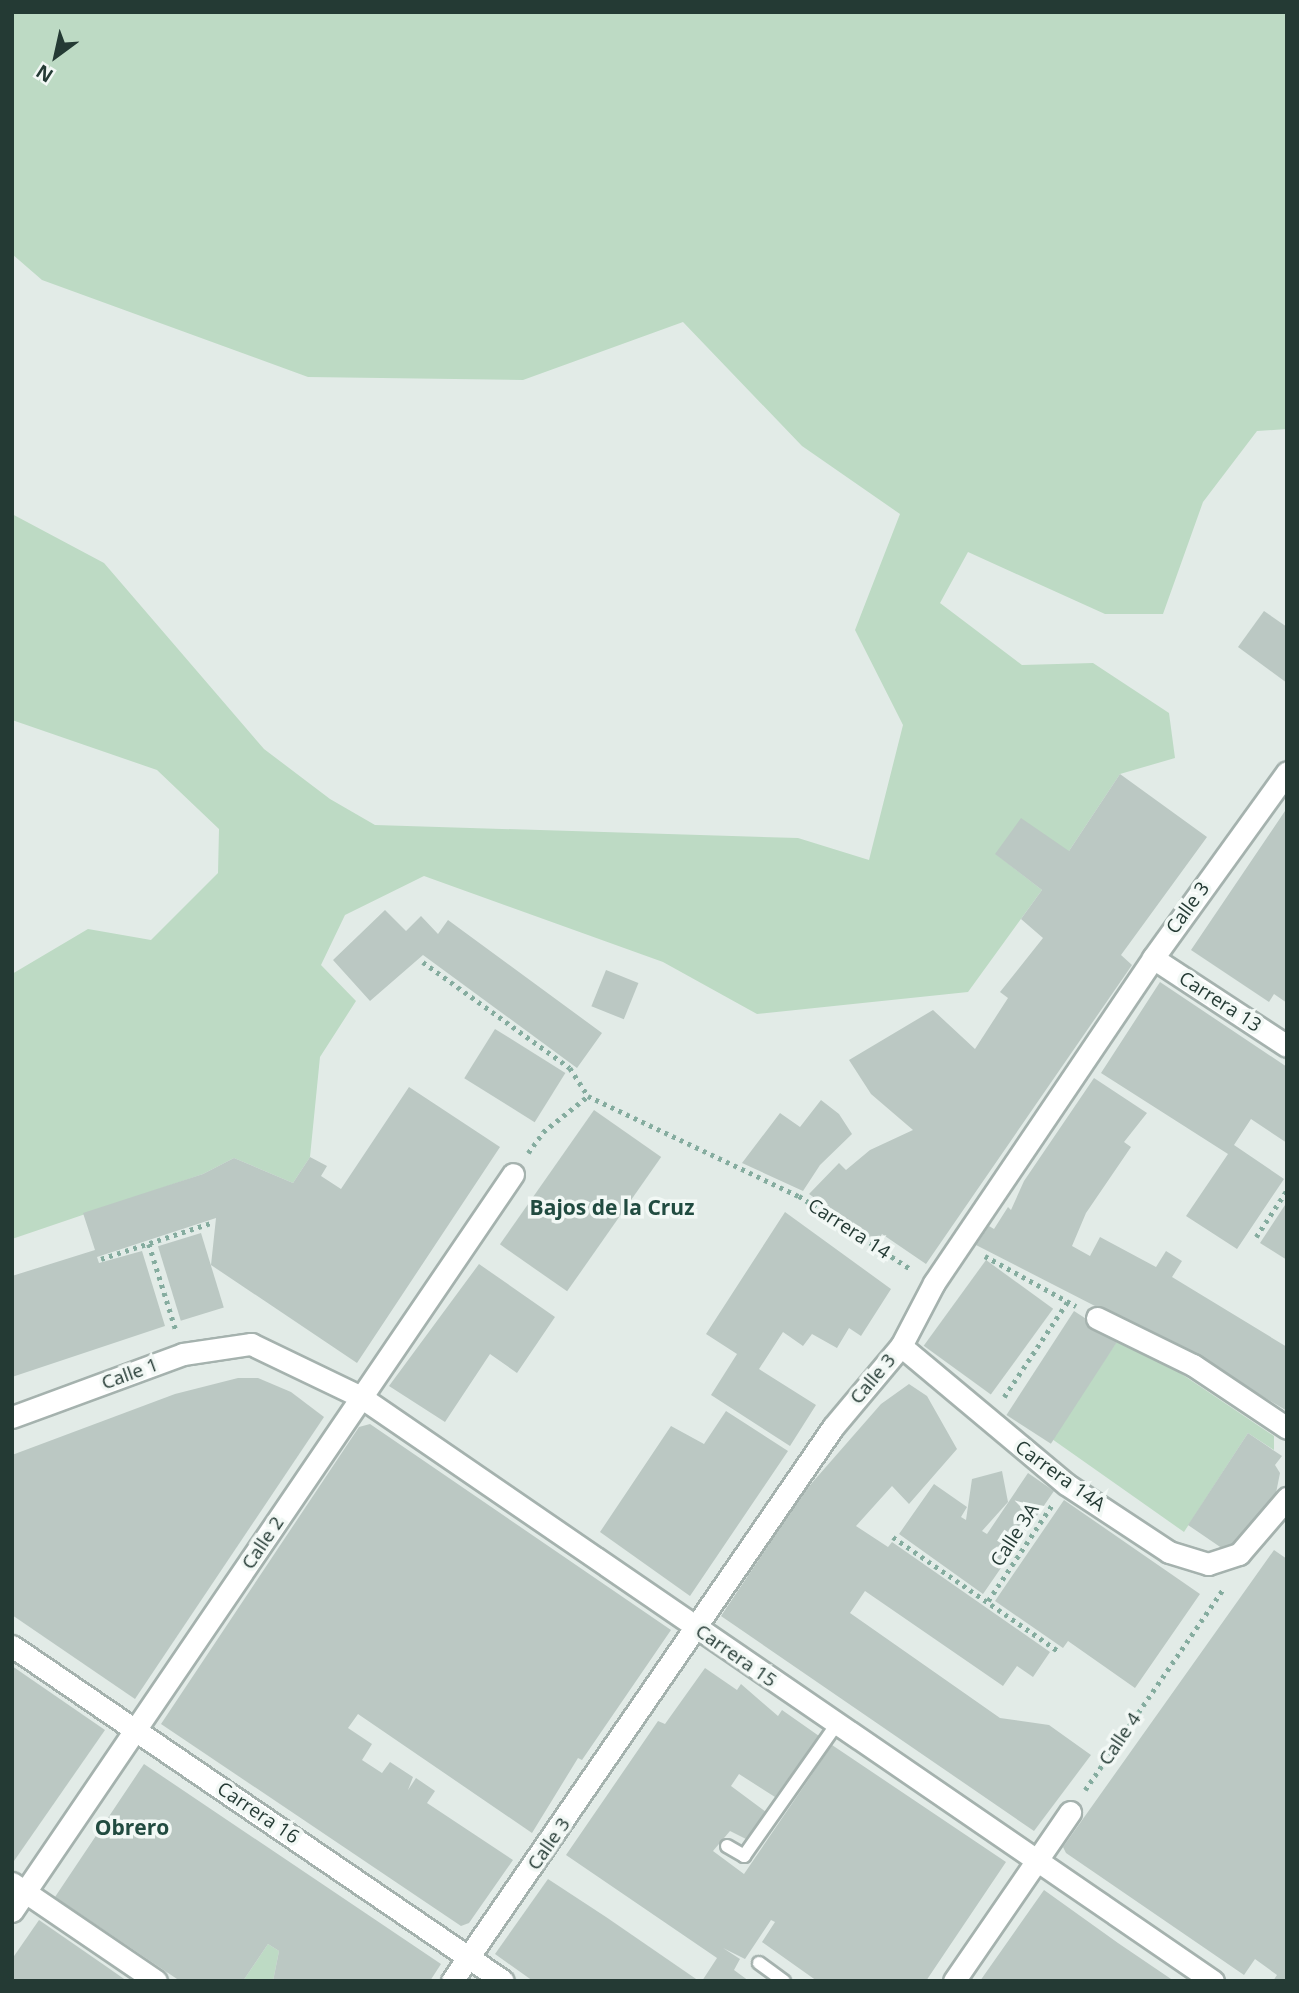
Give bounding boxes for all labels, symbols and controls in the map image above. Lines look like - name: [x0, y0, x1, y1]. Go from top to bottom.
- north arrow: [21, 21, 91, 91]
- text: N: [31, 59, 58, 89]
- street label: Calle 3: [1162, 878, 1214, 938]
- street label: Carrera 13: [1174, 967, 1266, 1037]
- district label: Bajos de la Cruz: [530, 1194, 694, 1220]
- street label: Carrera 14: [803, 1194, 895, 1264]
- street label: Calle 3: [845, 1349, 901, 1409]
- street label: Calle 1: [99, 1353, 161, 1395]
- street label: Carrera 14A: [1011, 1436, 1109, 1516]
- street label: Calle 3A: [986, 1499, 1044, 1571]
- street label: Calle 2: [237, 1512, 289, 1574]
- street label: Carrera 15: [691, 1620, 781, 1692]
- street label: Calle 4: [1094, 1708, 1146, 1770]
- street label: Carrera 16: [213, 1777, 303, 1849]
- street label: Calle 3: [523, 1813, 575, 1875]
- district label: Obrero: [95, 1814, 169, 1840]

